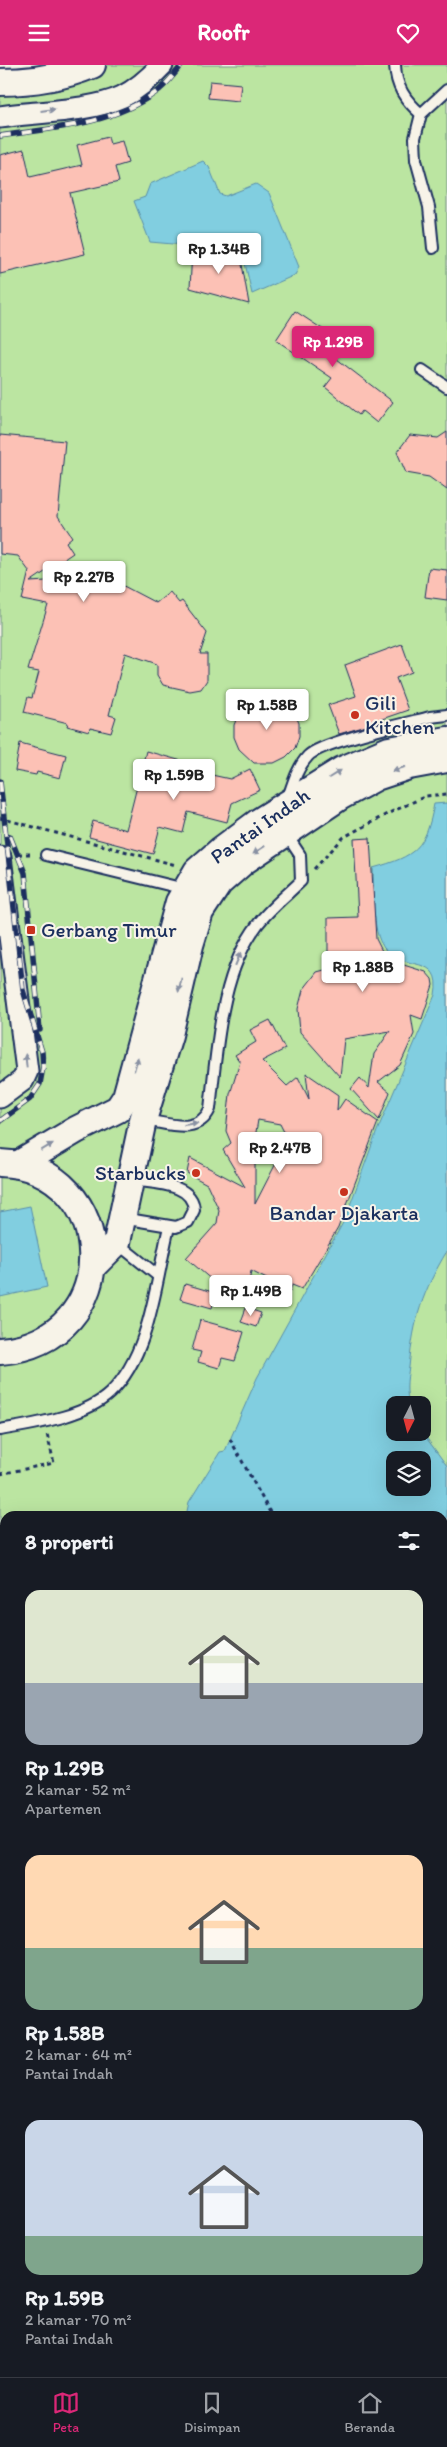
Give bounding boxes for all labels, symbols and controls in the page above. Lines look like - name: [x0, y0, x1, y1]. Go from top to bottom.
- icon: menu: [25, 19, 53, 47]
- text: Roofr: [197, 19, 250, 46]
- icon: heart: [394, 19, 422, 47]
- one-way arrow: [41, 106, 57, 114]
- pin: Rp 1.34B: [167, 233, 271, 275]
- text: Rp 1.34B: [188, 239, 250, 258]
- pin: Rp 1.29B: [281, 325, 385, 368]
- text: Rp 1.29B: [303, 332, 363, 351]
- pin: Rp 2.27B: [32, 561, 136, 603]
- text: Rp 2.27B: [54, 567, 114, 586]
- pin: Rp 1.58B: [215, 689, 319, 731]
- place label: Gili Kitchen: [365, 690, 434, 739]
- text: Rp 1.58B: [237, 695, 297, 714]
- marker: Gili Kitchen: [349, 709, 361, 721]
- pin: Rp 1.59B: [122, 759, 226, 801]
- text: Rp 1.59B: [144, 765, 204, 784]
- one-way arrow: [392, 766, 407, 773]
- one-way arrow: [329, 769, 342, 779]
- street label: Pantai Indah: [205, 782, 314, 869]
- one-way arrow: [253, 845, 266, 855]
- place label: Gerbang Timur: [41, 917, 177, 942]
- marker: Gerbang Timur: [25, 924, 37, 936]
- pin: Rp 1.88B: [311, 951, 415, 993]
- one-way arrow: [235, 952, 243, 966]
- text: Rp 1.88B: [333, 957, 393, 976]
- one-way arrow: [176, 978, 184, 993]
- one-way arrow: [22, 1053, 30, 1069]
- one-way arrow: [132, 1056, 140, 1071]
- one-way arrow: [183, 1120, 199, 1128]
- pin: Rp 2.47B: [228, 1131, 332, 1174]
- text: Rp 2.47B: [249, 1138, 311, 1157]
- one-way arrow: [41, 1143, 54, 1152]
- place label: Starbucks: [95, 1160, 186, 1185]
- marker: Starbucks: [190, 1167, 202, 1179]
- marker: Bandar Djakarta: [338, 1186, 350, 1198]
- place label: Bandar Djakarta: [269, 1200, 419, 1225]
- pin: Rp 1.49B: [199, 1275, 303, 1317]
- text: Rp 1.49B: [220, 1281, 282, 1300]
- north arrow: [386, 1396, 431, 1441]
- map controls: [386, 1396, 431, 1496]
- button: layers: [386, 1451, 431, 1496]
- icon: filters: [395, 1527, 423, 1555]
- text: 8 properti: [25, 1529, 114, 1554]
- icon: home: [179, 1622, 269, 1712]
- text: Rp 1.29B: [25, 1755, 104, 1780]
- text: 2 kamar · 52 m²: [25, 1780, 131, 1799]
- text: Apartemen: [25, 1799, 101, 1818]
- icon: home: [179, 1887, 269, 1977]
- text: Rp 1.58B: [25, 2020, 105, 2045]
- text: 2 kamar · 64 m²: [25, 2045, 132, 2064]
- text: Pantai Indah: [25, 2064, 113, 2083]
- icon: home: [179, 2152, 269, 2242]
- text: Rp 1.59B: [25, 2285, 104, 2310]
- text: 2 kamar · 70 m²: [25, 2310, 132, 2329]
- text: Pantai Indah: [25, 2329, 113, 2348]
- tab: Peta: [52, 2389, 80, 2436]
- tab: Disimpan: [184, 2389, 241, 2436]
- tab: Beranda: [344, 2389, 395, 2436]

